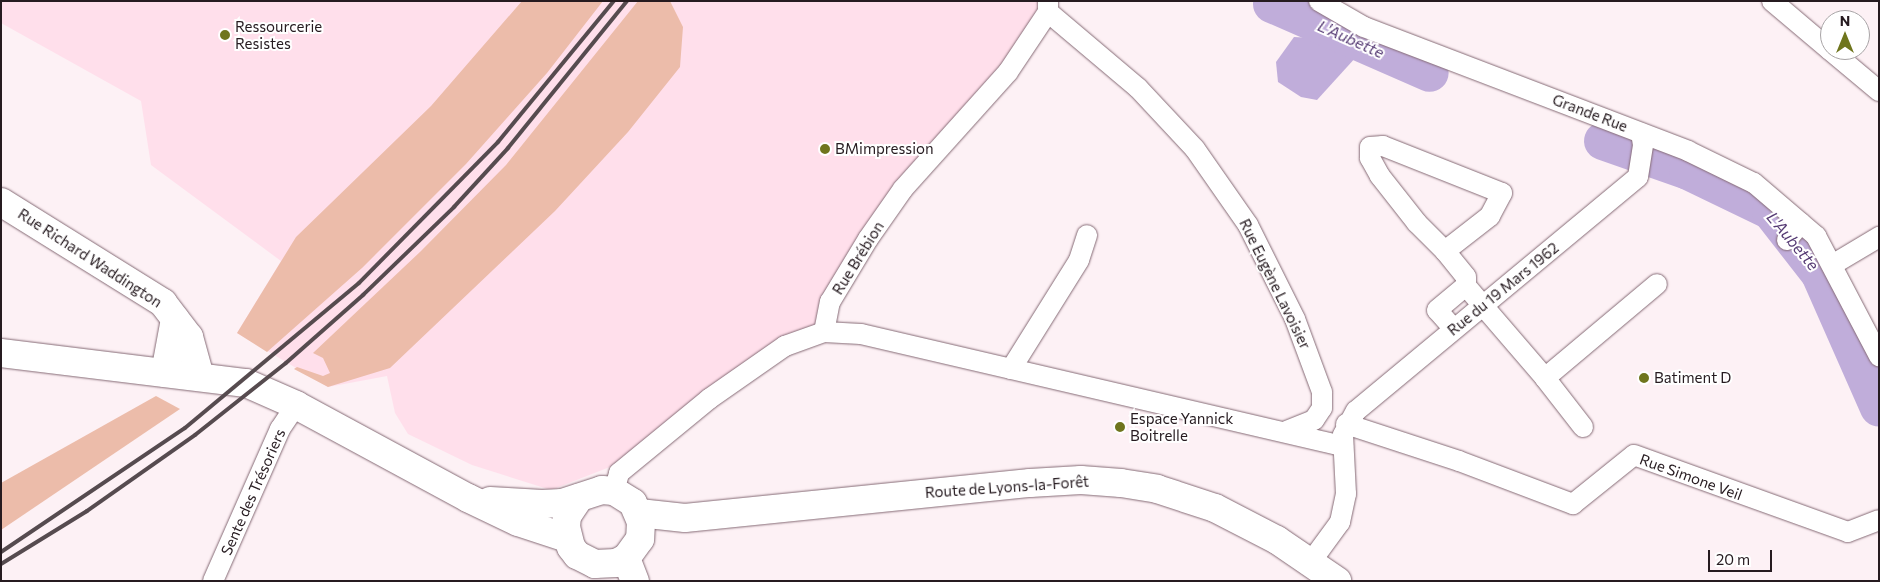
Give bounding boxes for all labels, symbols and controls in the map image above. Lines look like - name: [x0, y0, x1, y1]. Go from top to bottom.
- north arrow: [1820, 10, 1870, 60]
- text: N: [1840, 12, 1850, 29]
- water label: L'Aubette: [1315, 16, 1387, 62]
- place label: Ressourcerie Resistes: [235, 17, 322, 52]
- marker: Ressourcerie Resistes: [219, 29, 231, 41]
- street label: Grande Rue: [1550, 90, 1630, 136]
- place label: BMimpression: [835, 140, 934, 158]
- marker: BMimpression: [819, 143, 831, 155]
- street label: Rue Richard Waddington: [15, 205, 165, 311]
- water label: L'Aubette: [1763, 208, 1823, 274]
- street label: Rue Eugène Lavoisier: [1236, 216, 1314, 352]
- street label: Rue Brébion: [828, 218, 888, 298]
- street label: Rue du 19 Mars 1962: [1444, 239, 1562, 339]
- place label: Batiment D: [1654, 369, 1731, 387]
- marker: Batiment D: [1638, 372, 1650, 384]
- place label: Espace Yannick Boitrelle: [1130, 409, 1233, 444]
- marker: Espace Yannick Boitrelle: [1114, 421, 1126, 433]
- street label: Sente des Trésoriers: [217, 426, 289, 558]
- street label: Rue Simone Veil: [1637, 450, 1745, 504]
- street label: Route de Lyons-la-Forêt: [924, 472, 1090, 502]
- scale bar: [1710, 540, 1774, 572]
- text: 20 m: [1716, 550, 1750, 568]

